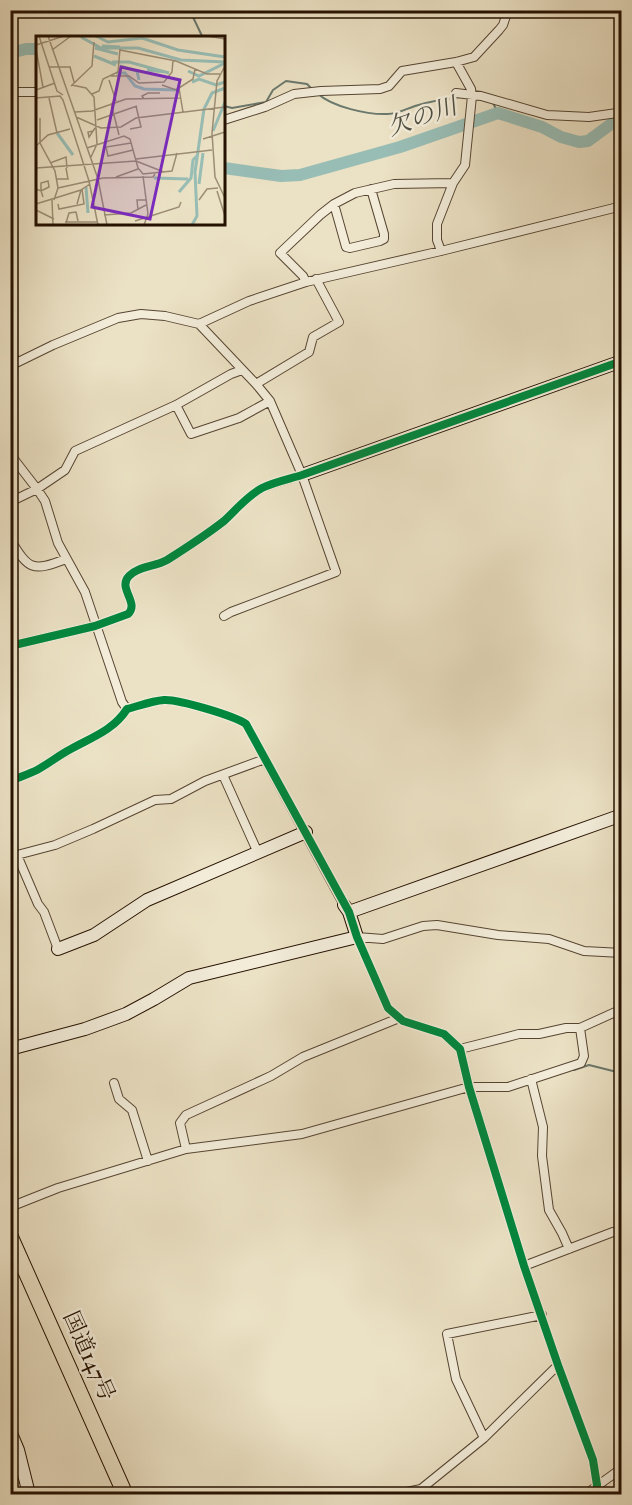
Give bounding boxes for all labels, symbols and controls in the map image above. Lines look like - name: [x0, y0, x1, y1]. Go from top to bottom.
- inset map: [36, 36, 225, 225]
- water label: 欠の川: [383, 90, 464, 143]
- street label: 国道147号: [57, 1307, 121, 1405]

